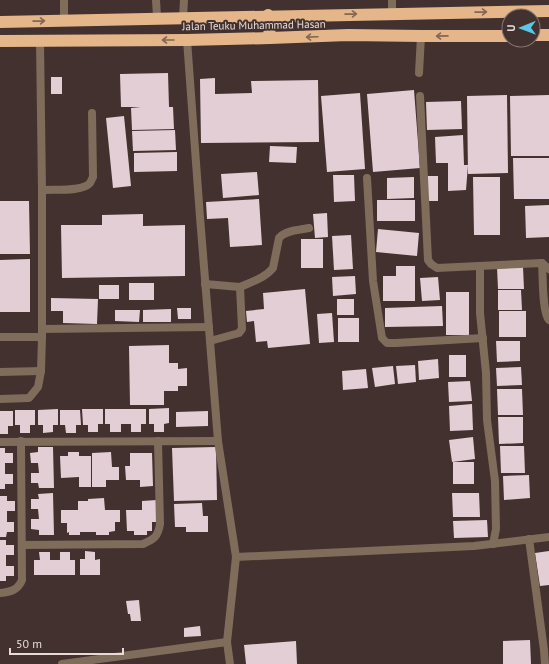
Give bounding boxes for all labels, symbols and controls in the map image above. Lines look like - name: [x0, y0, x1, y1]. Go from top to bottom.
- one-way arrow: [474, 8, 487, 16]
- north arrow: [501, 8, 541, 48]
- one-way arrow: [344, 10, 357, 18]
- one-way arrow: [32, 17, 45, 24]
- street label: Jalan Teuku Muhammad Hasan: [181, 17, 326, 33]
- text: U: [504, 25, 518, 32]
- one-way arrow: [436, 32, 449, 40]
- one-way arrow: [306, 33, 319, 41]
- one-way arrow: [162, 36, 175, 44]
- scale bar: [10, 630, 123, 656]
- text: 50 m: [16, 636, 42, 651]

